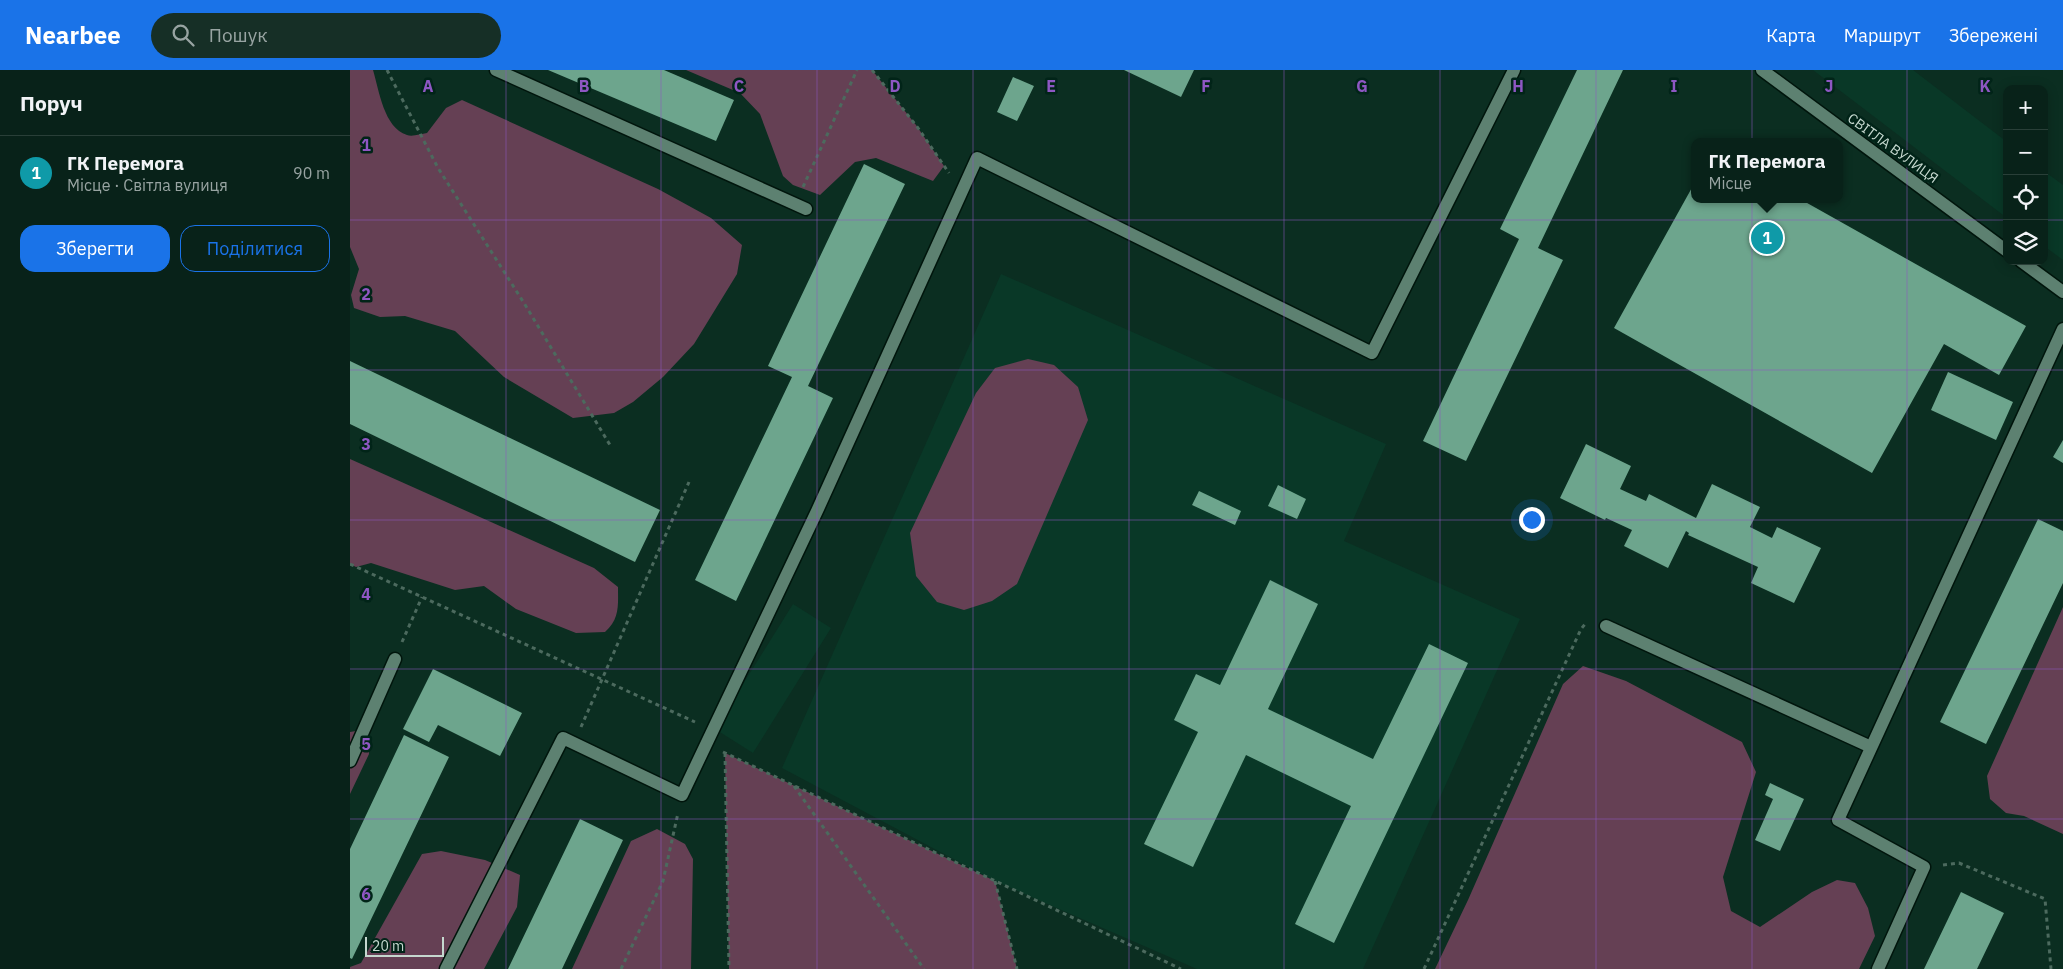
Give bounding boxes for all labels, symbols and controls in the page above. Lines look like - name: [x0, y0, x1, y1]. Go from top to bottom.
- search box: [151, 13, 501, 58]
- text: Nearbee: [25, 19, 121, 51]
- icon: search: [169, 21, 197, 49]
- text: Пошук: [209, 23, 268, 47]
- text: Карта: [1766, 24, 1816, 47]
- text: Маршрут: [1844, 24, 1921, 47]
- text: Збережені: [1949, 24, 2038, 47]
- text: A: [423, 76, 434, 96]
- text: B: [579, 76, 590, 96]
- text: C: [734, 76, 744, 96]
- text: D: [889, 76, 901, 96]
- text: E: [1046, 76, 1056, 96]
- text: F: [1201, 76, 1211, 96]
- text: G: [1356, 76, 1368, 96]
- text: H: [1512, 76, 1524, 96]
- text: I: [1671, 76, 1678, 96]
- text: J: [1825, 76, 1833, 96]
- text: K: [1979, 76, 1991, 96]
- map controls: [2003, 85, 2048, 265]
- button: +: [2003, 85, 2048, 130]
- text: Поруч: [20, 89, 83, 117]
- street label: СВІТЛА ВУЛИЦЯ: [1844, 109, 1942, 187]
- button: −: [2003, 130, 2048, 175]
- text: 1: [361, 135, 371, 155]
- popup: [1691, 138, 1843, 203]
- text: ГК Перемога: [1708, 149, 1826, 173]
- text: ГК Перемога: [67, 151, 184, 175]
- text: 1: [31, 163, 41, 183]
- text: 90 m: [293, 163, 330, 183]
- text: Місце: [1708, 173, 1752, 193]
- text: Місце · Світла вулиця: [67, 175, 228, 195]
- button: locate: [2003, 175, 2048, 220]
- pin: 1: [1751, 219, 1783, 257]
- button: layers: [2003, 220, 2048, 265]
- button: Зберегти: [20, 225, 170, 272]
- button: Поділитися: [180, 225, 330, 272]
- text: 2: [361, 284, 371, 304]
- text: 3: [361, 434, 371, 454]
- your location: [1519, 507, 1545, 533]
- text: 4: [361, 584, 371, 604]
- text: 5: [361, 734, 371, 754]
- text: 6: [361, 884, 371, 904]
- scale bar: [365, 934, 444, 957]
- text: 20 m: [372, 937, 404, 955]

